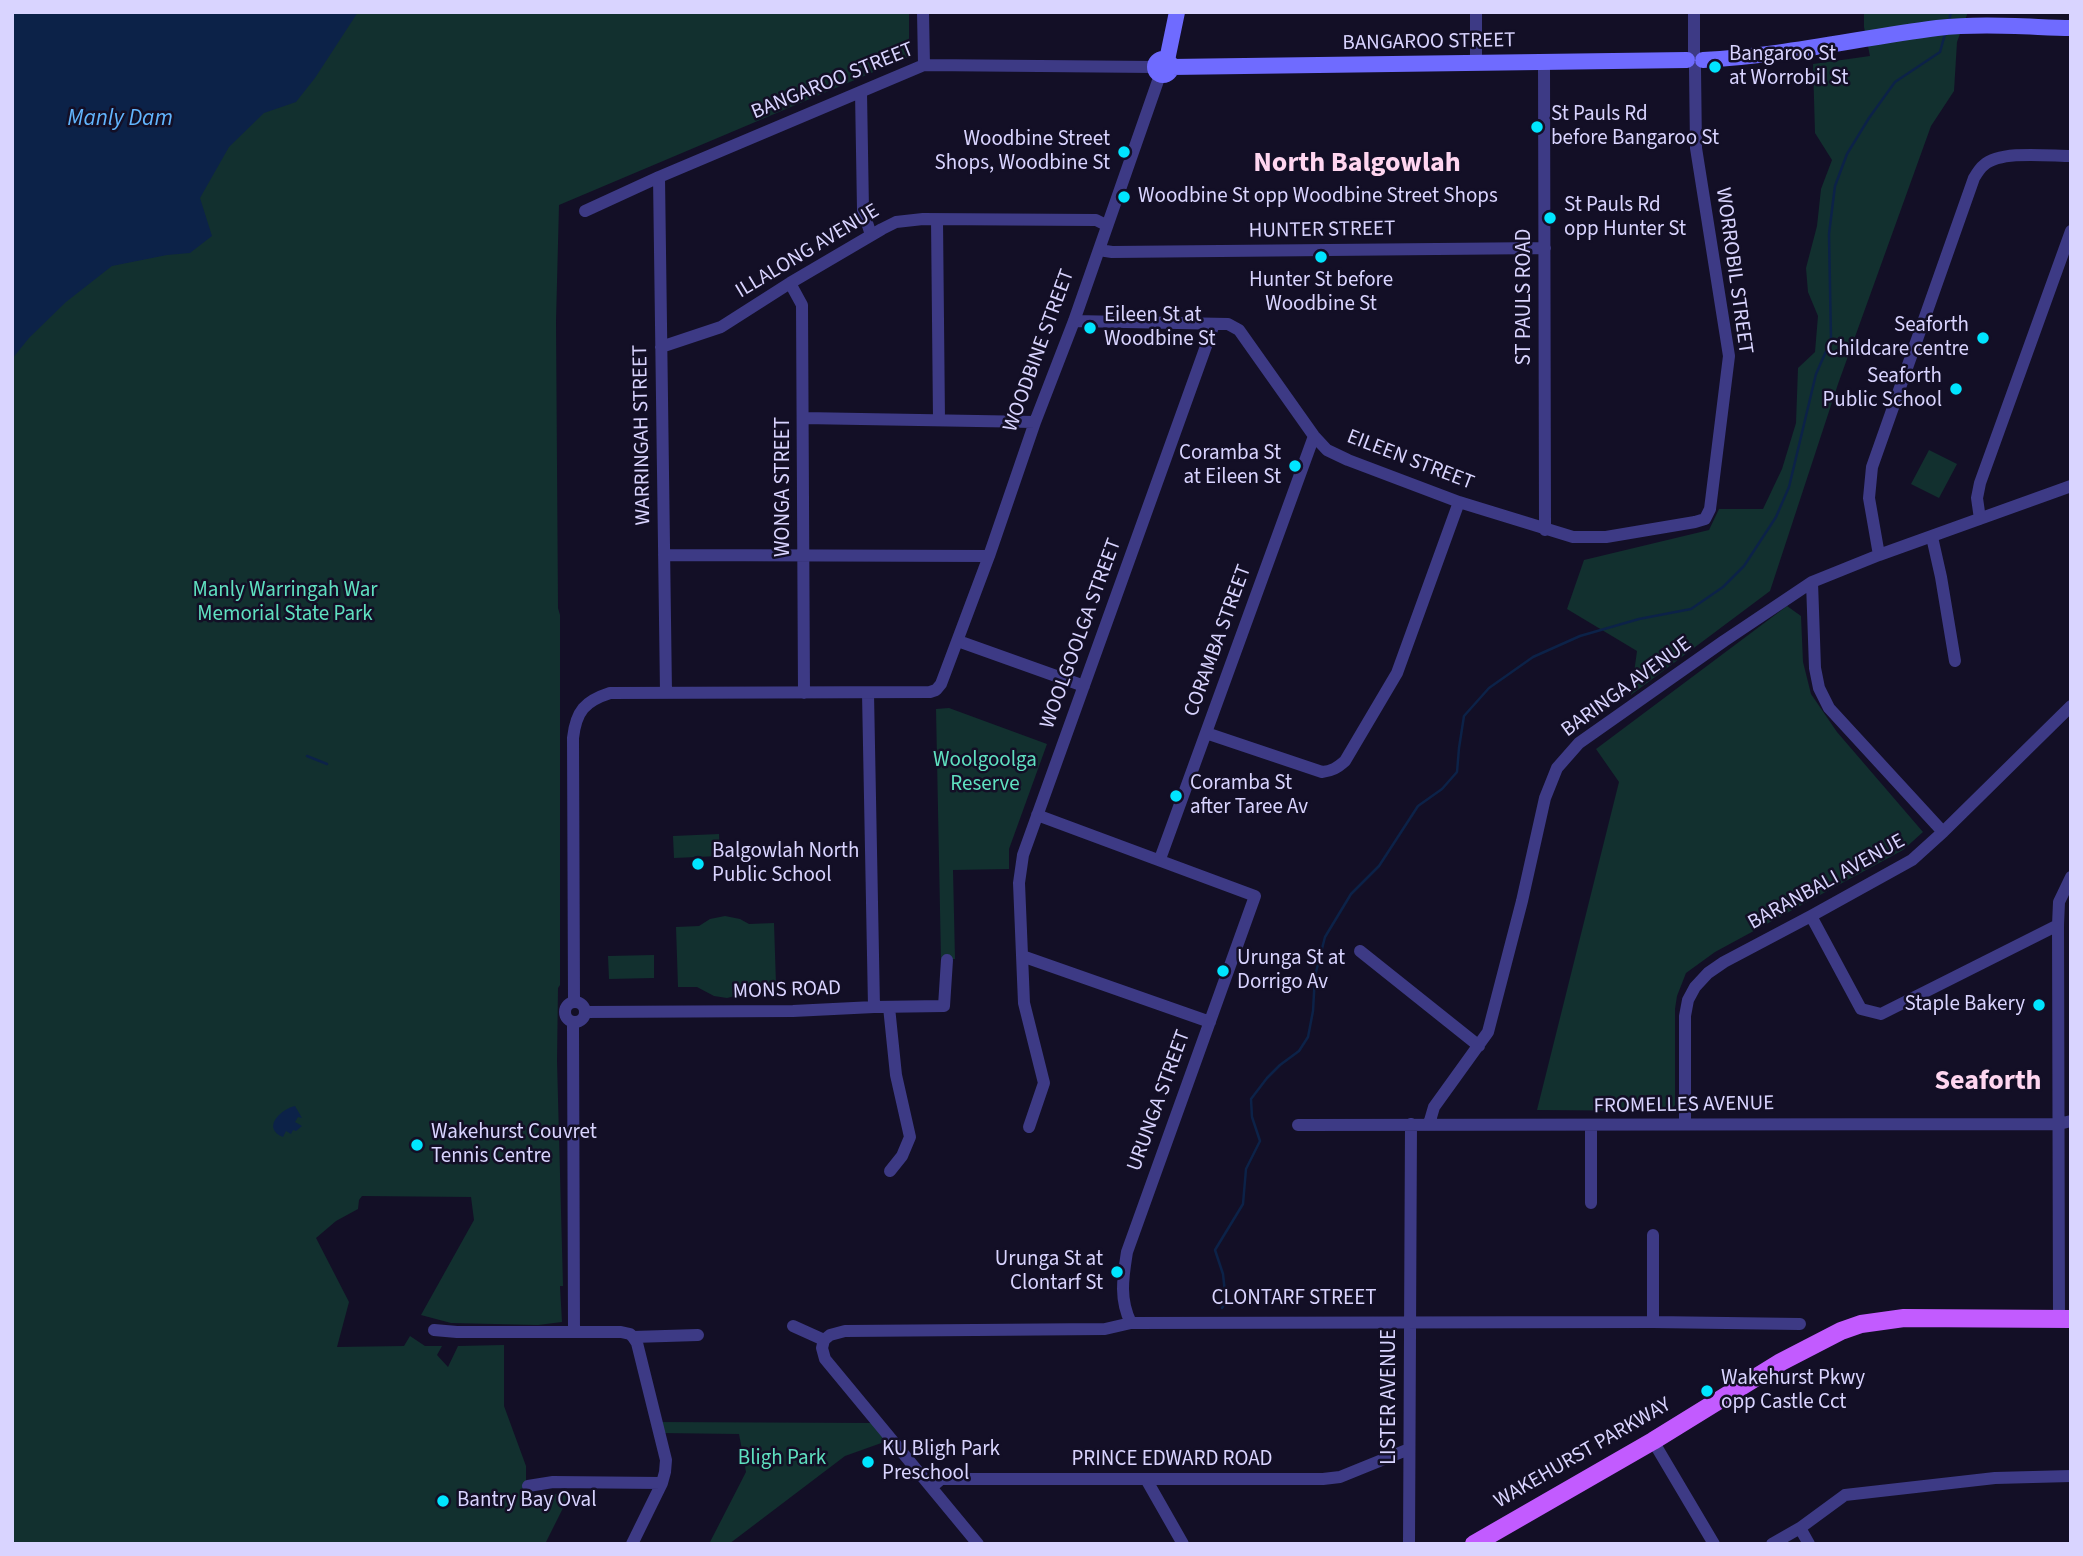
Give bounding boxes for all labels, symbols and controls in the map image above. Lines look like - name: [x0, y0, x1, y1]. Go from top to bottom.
- street label: BANGAROO STREET: [1342, 29, 1516, 57]
- street label: BANGAROO STREET: [748, 38, 918, 126]
- place label: Bangaroo St at Worrobil St: [1729, 42, 1848, 92]
- marker: Bangaroo St at Worrobil St: [1707, 59, 1723, 75]
- place label: St Pauls Rd before Bangaroo St: [1551, 102, 1719, 152]
- water label: Manly Dam: [67, 106, 173, 134]
- marker: St Pauls Rd before Bangaroo St: [1529, 119, 1545, 135]
- place label: Woodbine Street Shops, Woodbine St: [935, 127, 1110, 177]
- marker: Woodbine Street Shops, Woodbine St: [1116, 144, 1132, 160]
- district label: North Balgowlah: [1253, 148, 1461, 182]
- place label: Woodbine St opp Woodbine Street Shops: [1138, 184, 1498, 210]
- street label: WORROBIL STREET: [1709, 186, 1757, 356]
- marker: Woodbine St opp Woodbine Street Shops: [1116, 189, 1132, 205]
- place label: St Pauls Rd opp Hunter St: [1564, 193, 1686, 243]
- street label: ILLALONG AVENUE: [732, 199, 884, 305]
- marker: St Pauls Rd opp Hunter St: [1542, 210, 1558, 226]
- street label: HUNTER STREET: [1248, 217, 1396, 245]
- street label: ST PAULS ROAD: [1512, 229, 1538, 365]
- marker: Hunter St before Woodbine St: [1313, 249, 1329, 265]
- street label: WOODBINE STREET: [999, 266, 1081, 436]
- place label: Hunter St before Woodbine St: [1249, 268, 1393, 318]
- place label: Eileen St at Woodbine St: [1104, 303, 1216, 353]
- place label: Seaforth Childcare centre: [1826, 313, 1969, 363]
- marker: Eileen St at Woodbine St: [1082, 320, 1098, 336]
- marker: Seaforth Childcare centre: [1975, 330, 1991, 346]
- street label: WARRINGAH STREET: [629, 345, 657, 525]
- place label: Seaforth Public School: [1822, 364, 1942, 414]
- marker: Seaforth Public School: [1948, 381, 1964, 397]
- street label: WONGA STREET: [771, 417, 797, 557]
- street label: EILEEN STREET: [1343, 425, 1477, 497]
- place label: Coramba St at Eileen St: [1179, 441, 1281, 491]
- marker: Coramba St at Eileen St: [1287, 458, 1303, 474]
- street label: WOOLGOOLGA STREET: [1036, 536, 1128, 732]
- street label: CORAMBA STREET: [1180, 562, 1258, 720]
- park label: Manly Warringah War Memorial State Park: [192, 578, 378, 628]
- street label: BARINGA AVENUE: [1557, 632, 1697, 744]
- park label: Woolgoolga Reserve: [933, 748, 1037, 798]
- place label: Coramba St after Taree Av: [1190, 771, 1308, 821]
- marker: Coramba St after Taree Av: [1168, 788, 1184, 804]
- street label: BARANBALI AVENUE: [1744, 829, 1910, 937]
- place label: Balgowlah North Public School: [712, 839, 859, 889]
- marker: Balgowlah North Public School: [690, 856, 706, 872]
- place label: Urunga St at Dorrigo Av: [1237, 946, 1345, 996]
- marker: Urunga St at Dorrigo Av: [1215, 963, 1231, 979]
- street label: MONS ROAD: [732, 977, 842, 1005]
- place label: Staple Bakery: [1904, 992, 2025, 1018]
- marker: Staple Bakery: [2031, 997, 2047, 1013]
- street label: URUNGA STREET: [1123, 1027, 1197, 1175]
- district label: Seaforth: [1934, 1066, 2042, 1100]
- street label: FROMELLES AVENUE: [1593, 1092, 1775, 1120]
- place label: Wakehurst Couvret Tennis Centre: [431, 1120, 597, 1170]
- marker: Wakehurst Couvret Tennis Centre: [409, 1137, 425, 1153]
- place label: Urunga St at Clontarf St: [995, 1247, 1103, 1297]
- marker: Urunga St at Clontarf St: [1109, 1264, 1125, 1280]
- street label: CLONTARF STREET: [1212, 1286, 1376, 1312]
- street label: LISTER AVENUE: [1377, 1329, 1403, 1465]
- place label: Wakehurst Pkwy opp Castle Cct: [1721, 1366, 1865, 1416]
- marker: Wakehurst Pkwy opp Castle Cct: [1699, 1383, 1715, 1399]
- street label: WAKEHURST PARKWAY: [1490, 1393, 1676, 1515]
- place label: KU Bligh Park Preschool: [882, 1437, 1000, 1487]
- park label: Bligh Park: [738, 1446, 826, 1472]
- street label: PRINCE EDWARD ROAD: [1071, 1447, 1273, 1473]
- marker: KU Bligh Park Preschool: [860, 1454, 876, 1470]
- place label: Bantry Bay Oval: [457, 1488, 597, 1514]
- marker: Bantry Bay Oval: [435, 1493, 451, 1509]

